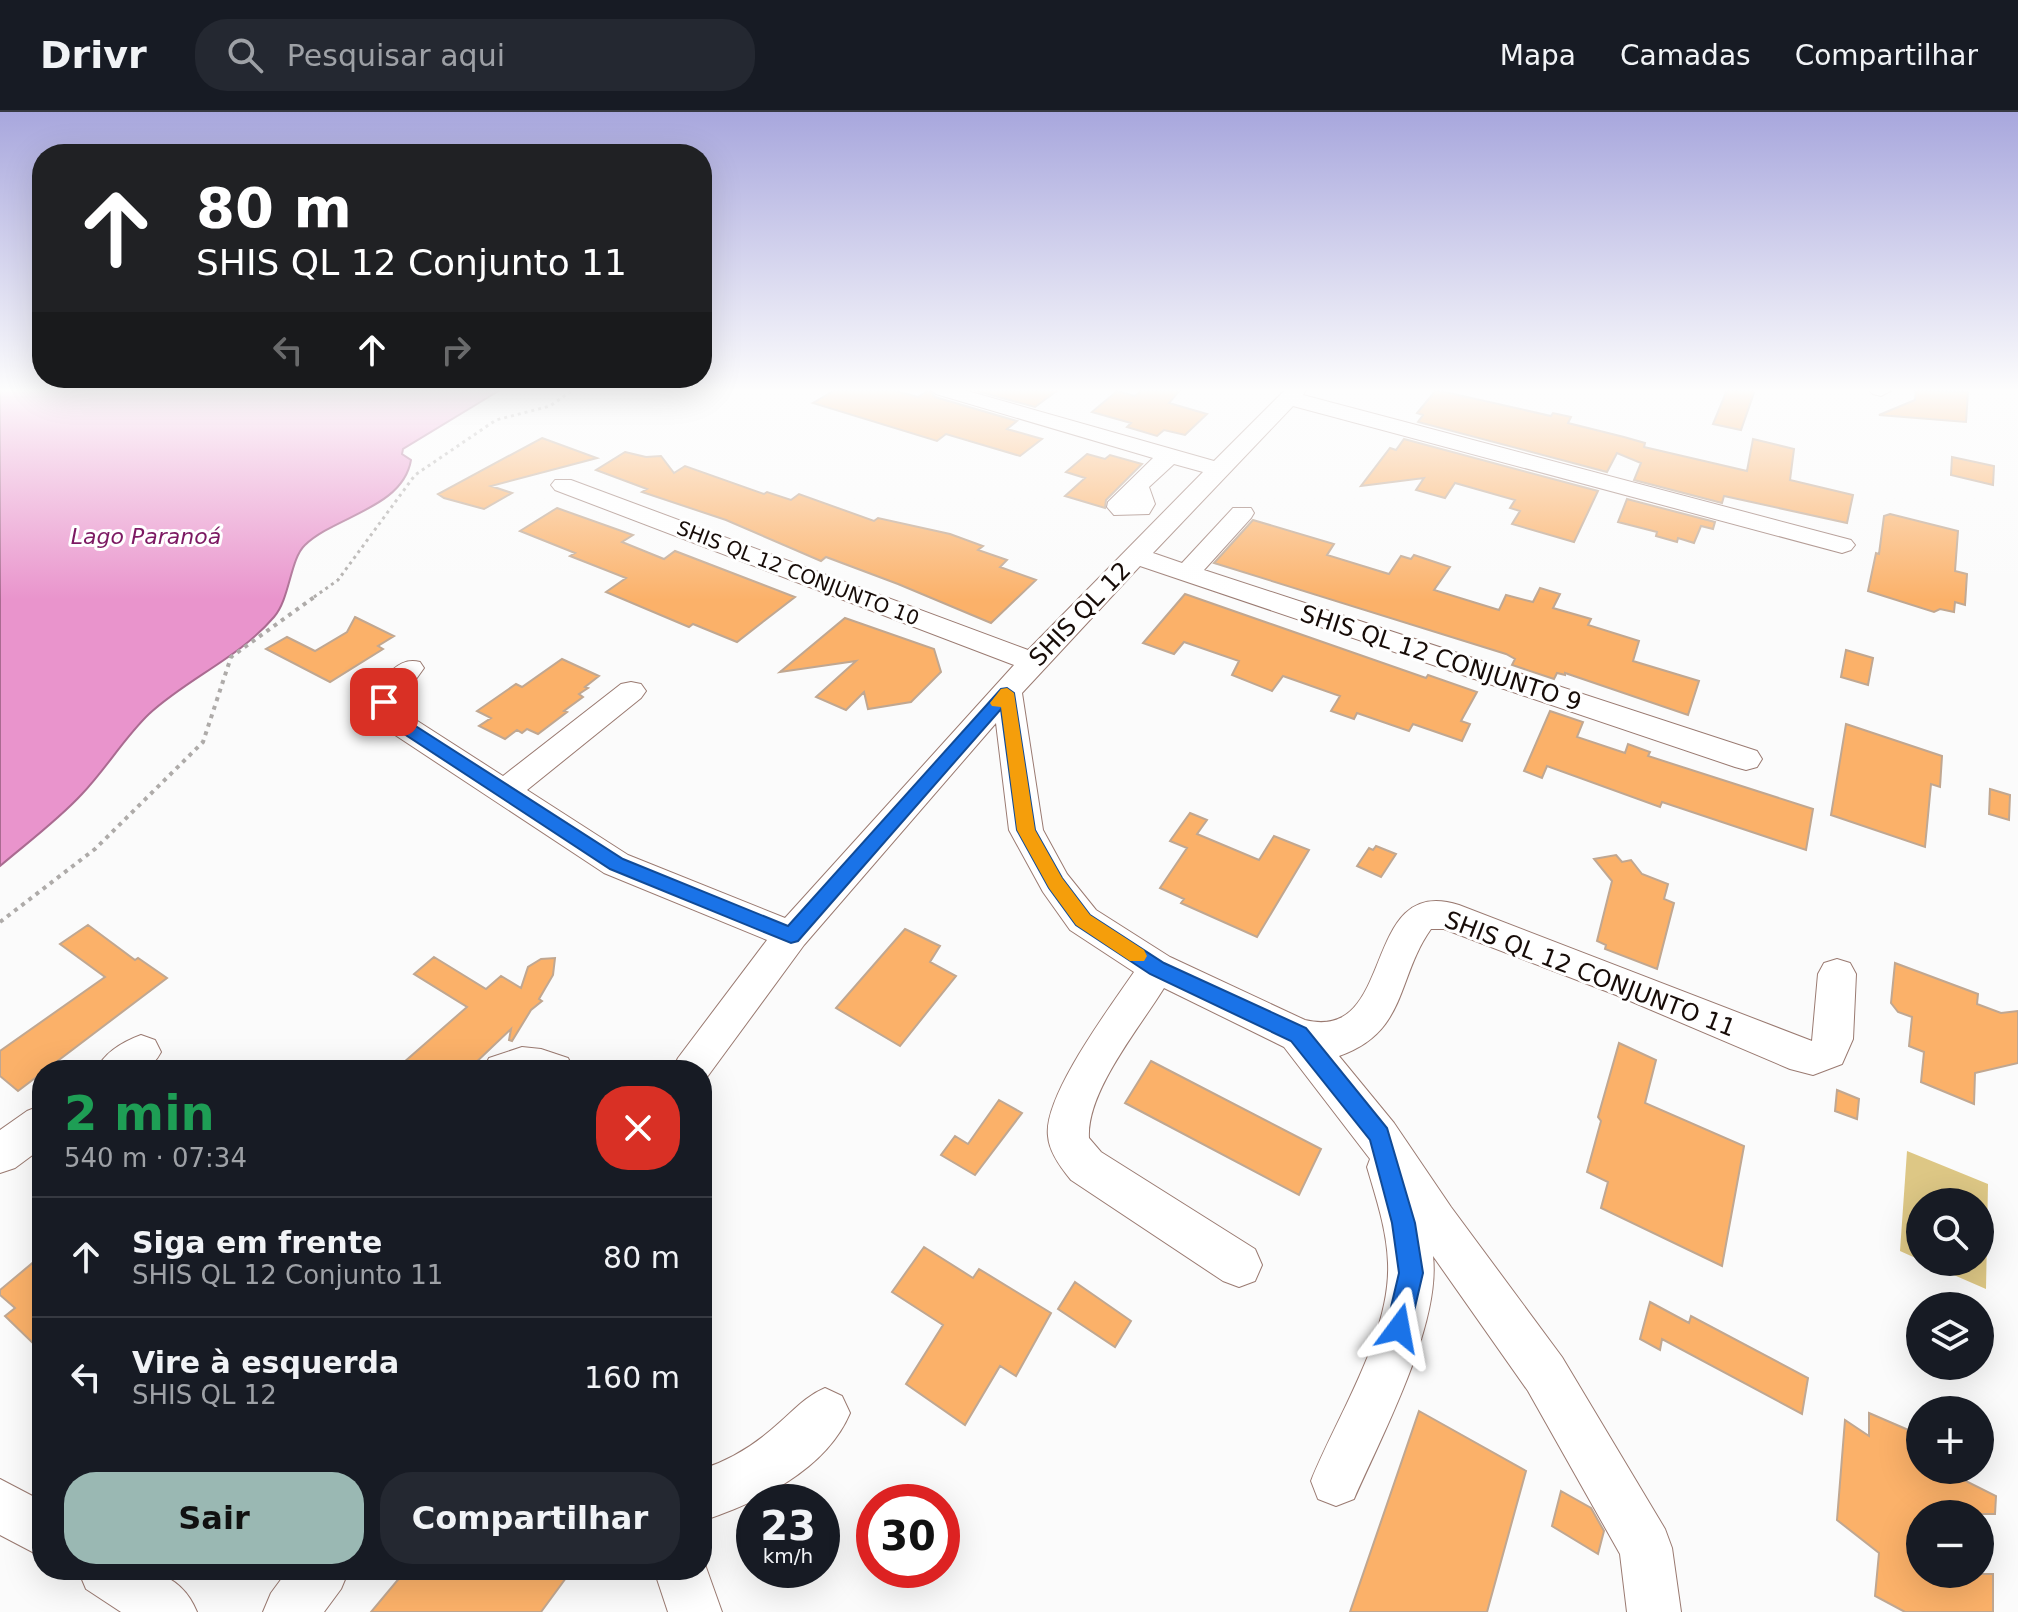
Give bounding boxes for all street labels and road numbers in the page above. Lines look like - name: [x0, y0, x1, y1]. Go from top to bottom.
- street label: SHIS QL 12 CONJUNTO 10: [673, 516, 923, 630]
- street label: SHIS QL 12: [1024, 556, 1136, 672]
- street label: SHIS QL 12 CONJUNTO 9: [1297, 599, 1585, 717]
- street label: SHIS QL 12 CONJUNTO 11: [1441, 906, 1739, 1042]

